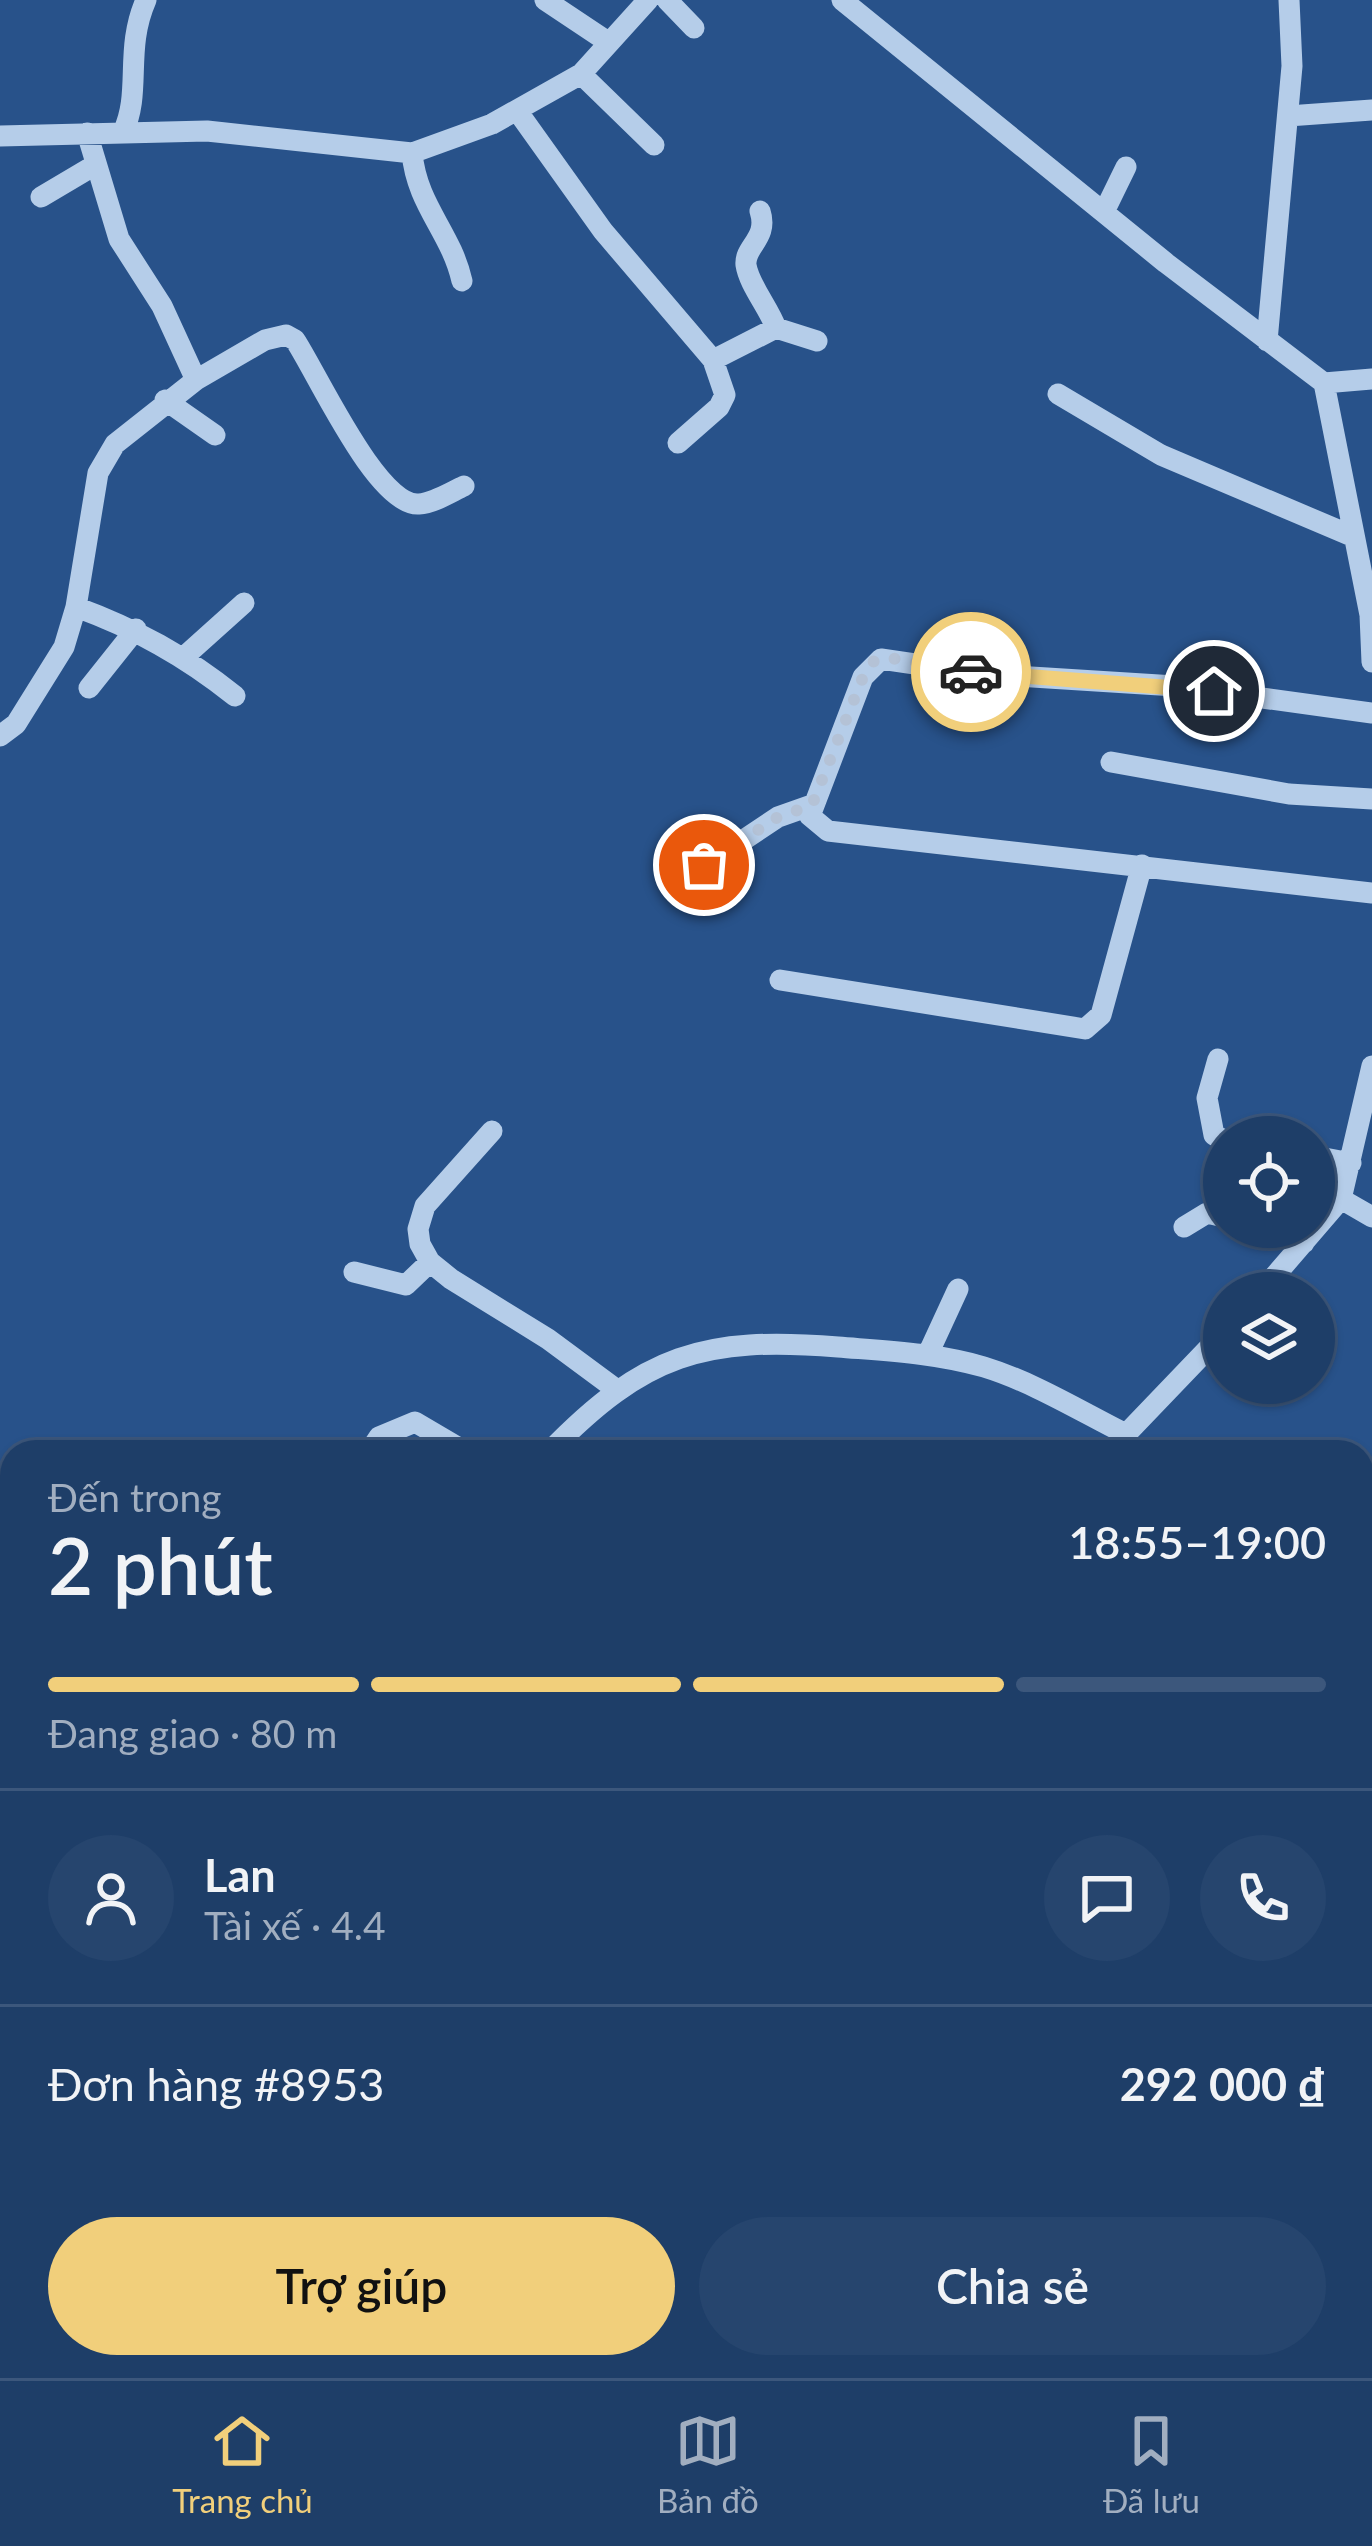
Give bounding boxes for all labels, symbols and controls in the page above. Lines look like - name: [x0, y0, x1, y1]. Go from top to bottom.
- courier: [911, 612, 1031, 732]
- icon: car: [938, 639, 1004, 705]
- pin: [1163, 640, 1265, 742]
- icon: home: [1181, 658, 1247, 724]
- pin: [653, 814, 755, 916]
- icon: bag: [671, 832, 737, 898]
- map controls: [1203, 1116, 1335, 1404]
- button: locate: [1203, 1116, 1335, 1248]
- button: layers: [1203, 1272, 1335, 1404]
- text: Đến trong: [48, 1474, 222, 1520]
- text: 18:55–19:00: [1068, 1515, 1326, 1569]
- text: 2 phút: [48, 1518, 273, 1612]
- text: Đang giao · 80 m: [48, 1710, 337, 1756]
- button: person: [48, 1835, 174, 1961]
- button: chat: [1044, 1835, 1170, 1961]
- button: phone: [1200, 1835, 1326, 1961]
- text: Lan: [204, 1848, 276, 1902]
- text: Tài xế · 4.4: [204, 1902, 386, 1948]
- text: Đơn hàng #8953: [48, 2057, 384, 2111]
- text: 292 000 ₫: [1120, 2057, 1326, 2111]
- button: Trợ giúp: [48, 2217, 675, 2355]
- button: Chia sẻ: [699, 2217, 1326, 2355]
- tab: Trang chủ: [172, 2408, 313, 2520]
- tab: Bản đồ: [657, 2408, 759, 2520]
- tab: Đã lưu: [1103, 2408, 1200, 2520]

